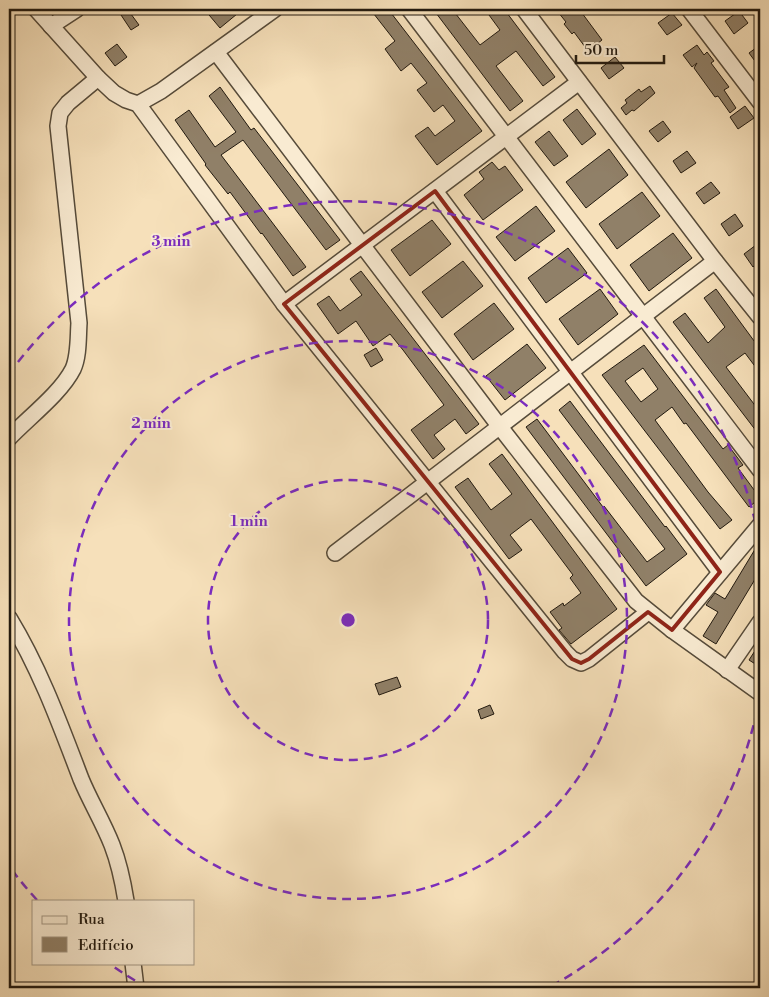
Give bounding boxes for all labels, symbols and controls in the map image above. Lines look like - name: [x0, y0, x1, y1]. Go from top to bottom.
- scale bar: [576, 32, 664, 64]
- text: 50 m: [584, 41, 618, 60]
- text: 3 min: [151, 232, 191, 251]
- text: 2 min: [131, 414, 171, 433]
- text: 1 min: [230, 512, 268, 531]
- centre of rings: [339, 611, 357, 629]
- legend: [32, 900, 195, 964]
- text: Rua: [78, 910, 105, 929]
- text: Edifício: [78, 936, 134, 955]

